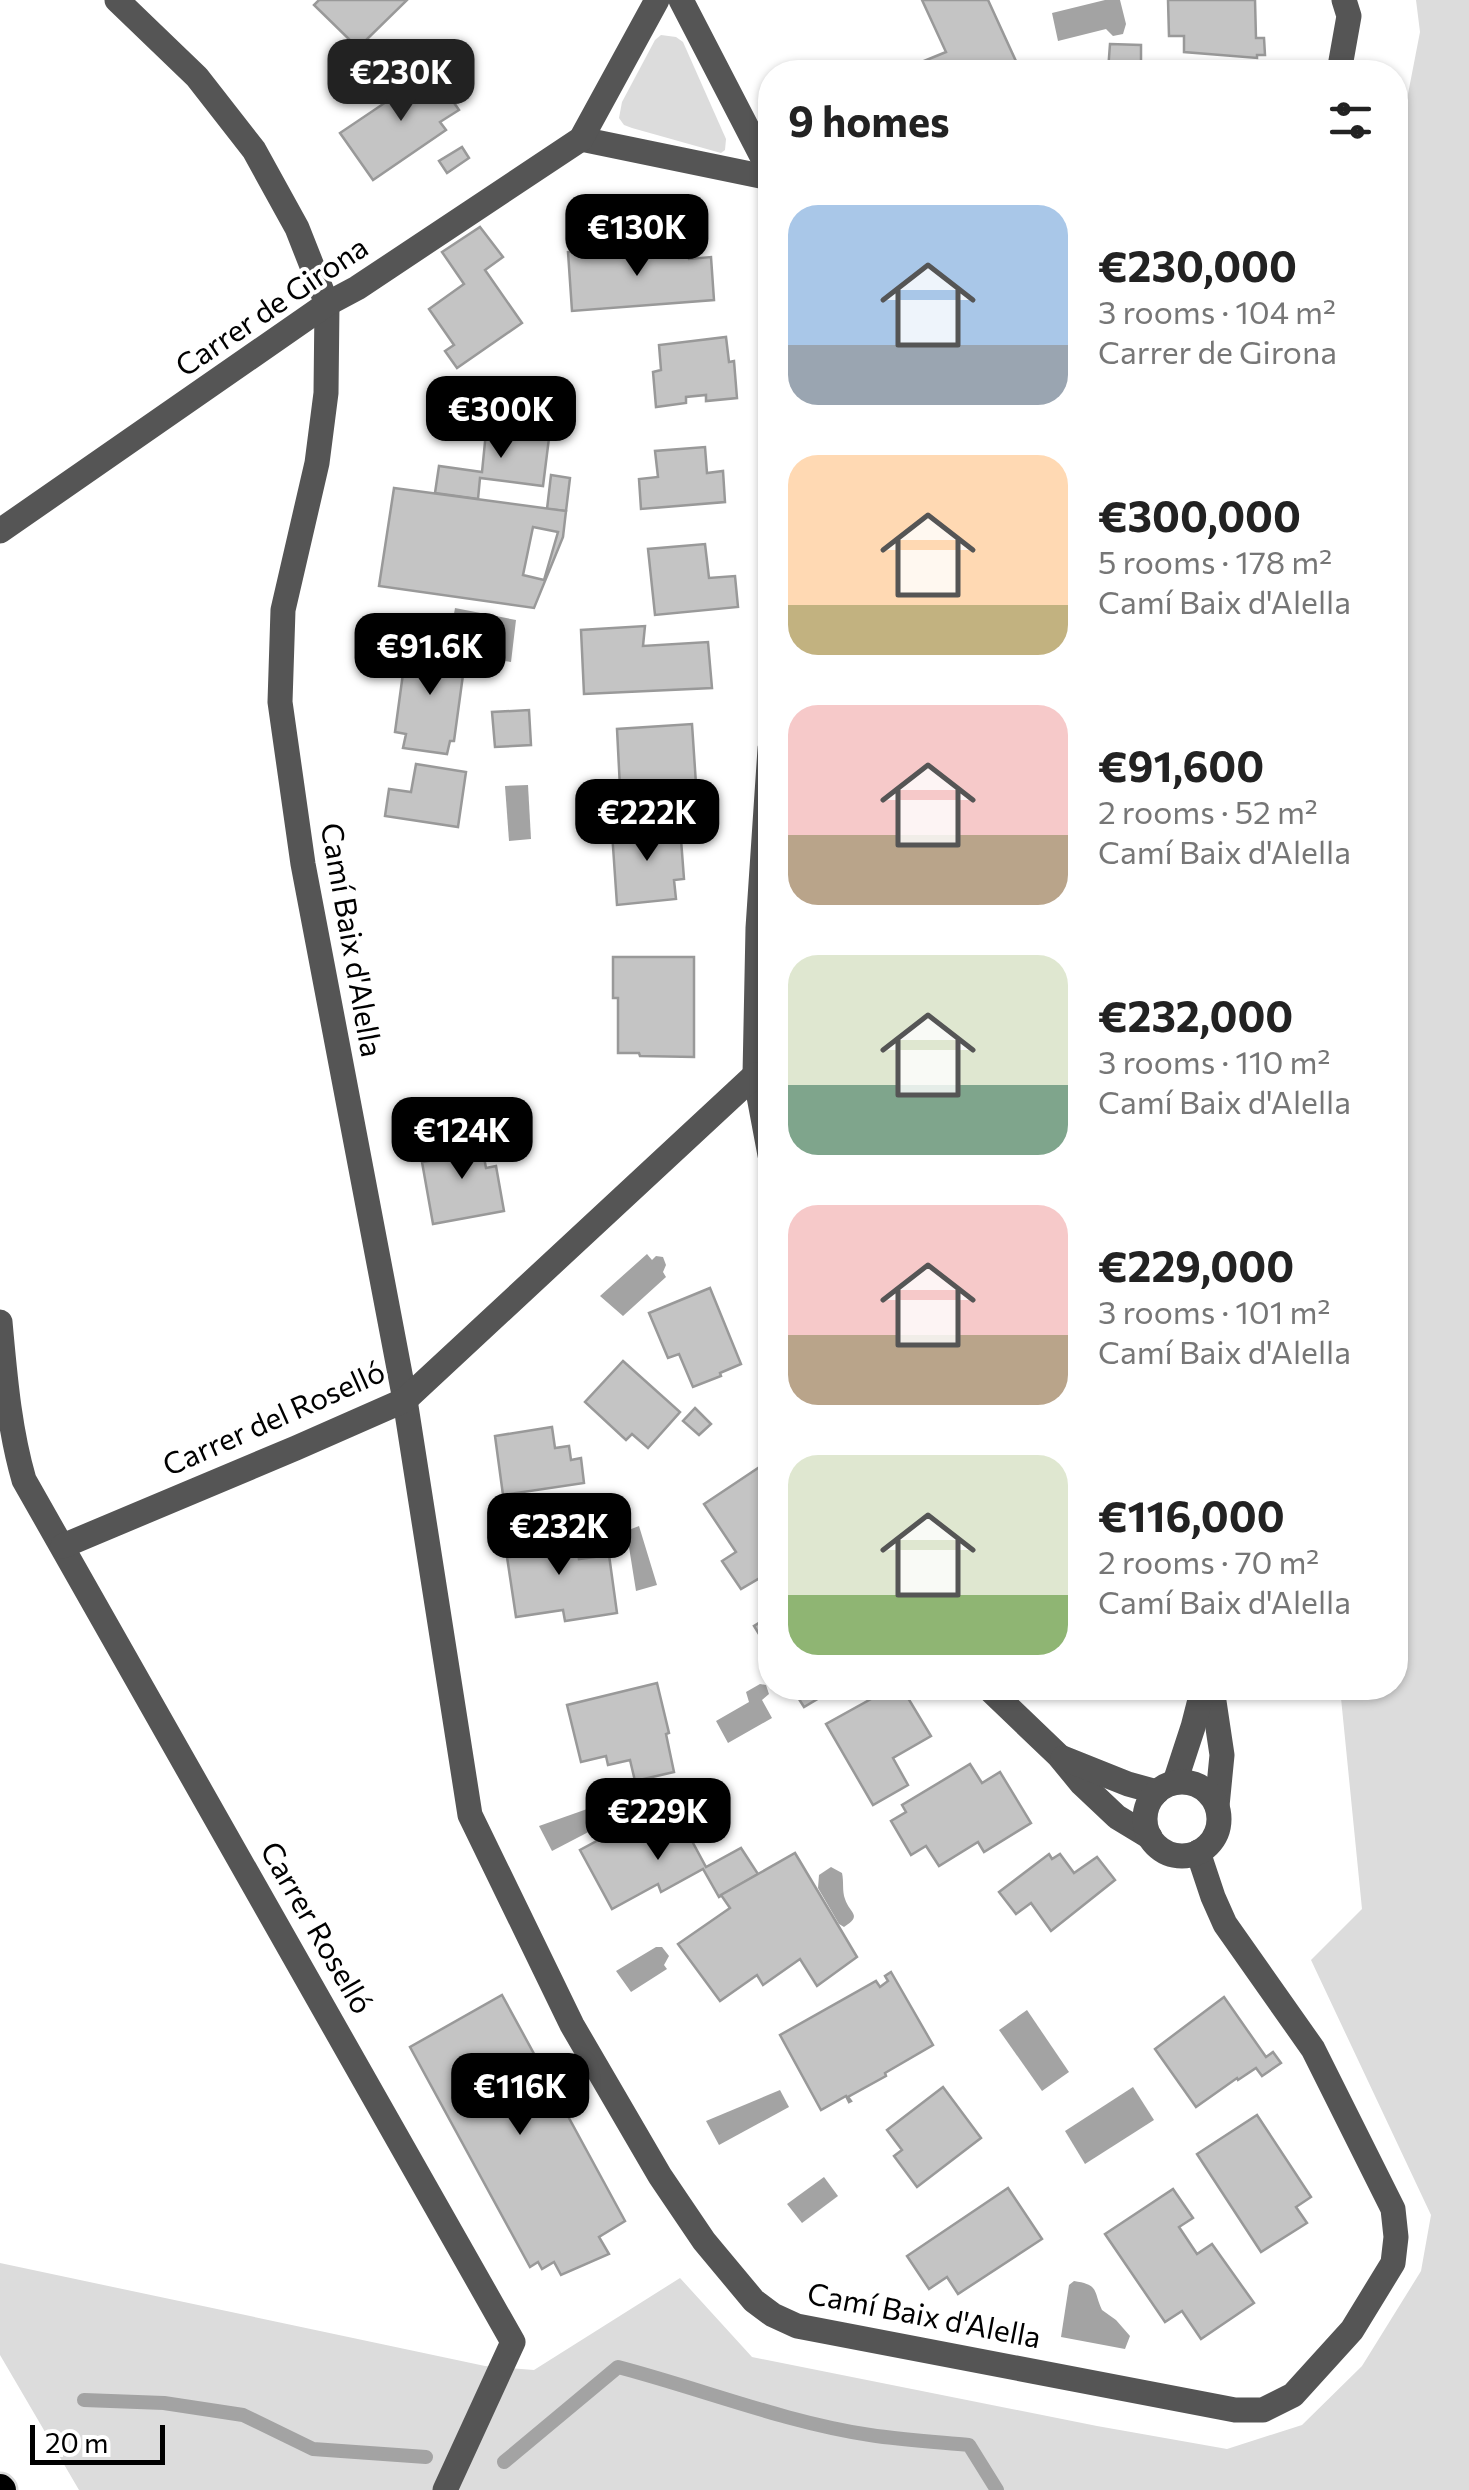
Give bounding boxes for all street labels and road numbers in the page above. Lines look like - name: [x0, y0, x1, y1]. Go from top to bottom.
- street label: Carrer de Girona: [167, 227, 374, 383]
- street label: Camí Baix d'Alella: [315, 820, 392, 1060]
- street label: Carrer del Roselló: [156, 1351, 390, 1482]
- street label: Carrer Roselló: [254, 1834, 382, 2019]
- street label: Camí Baix d'Alella: [805, 2273, 1044, 2354]

